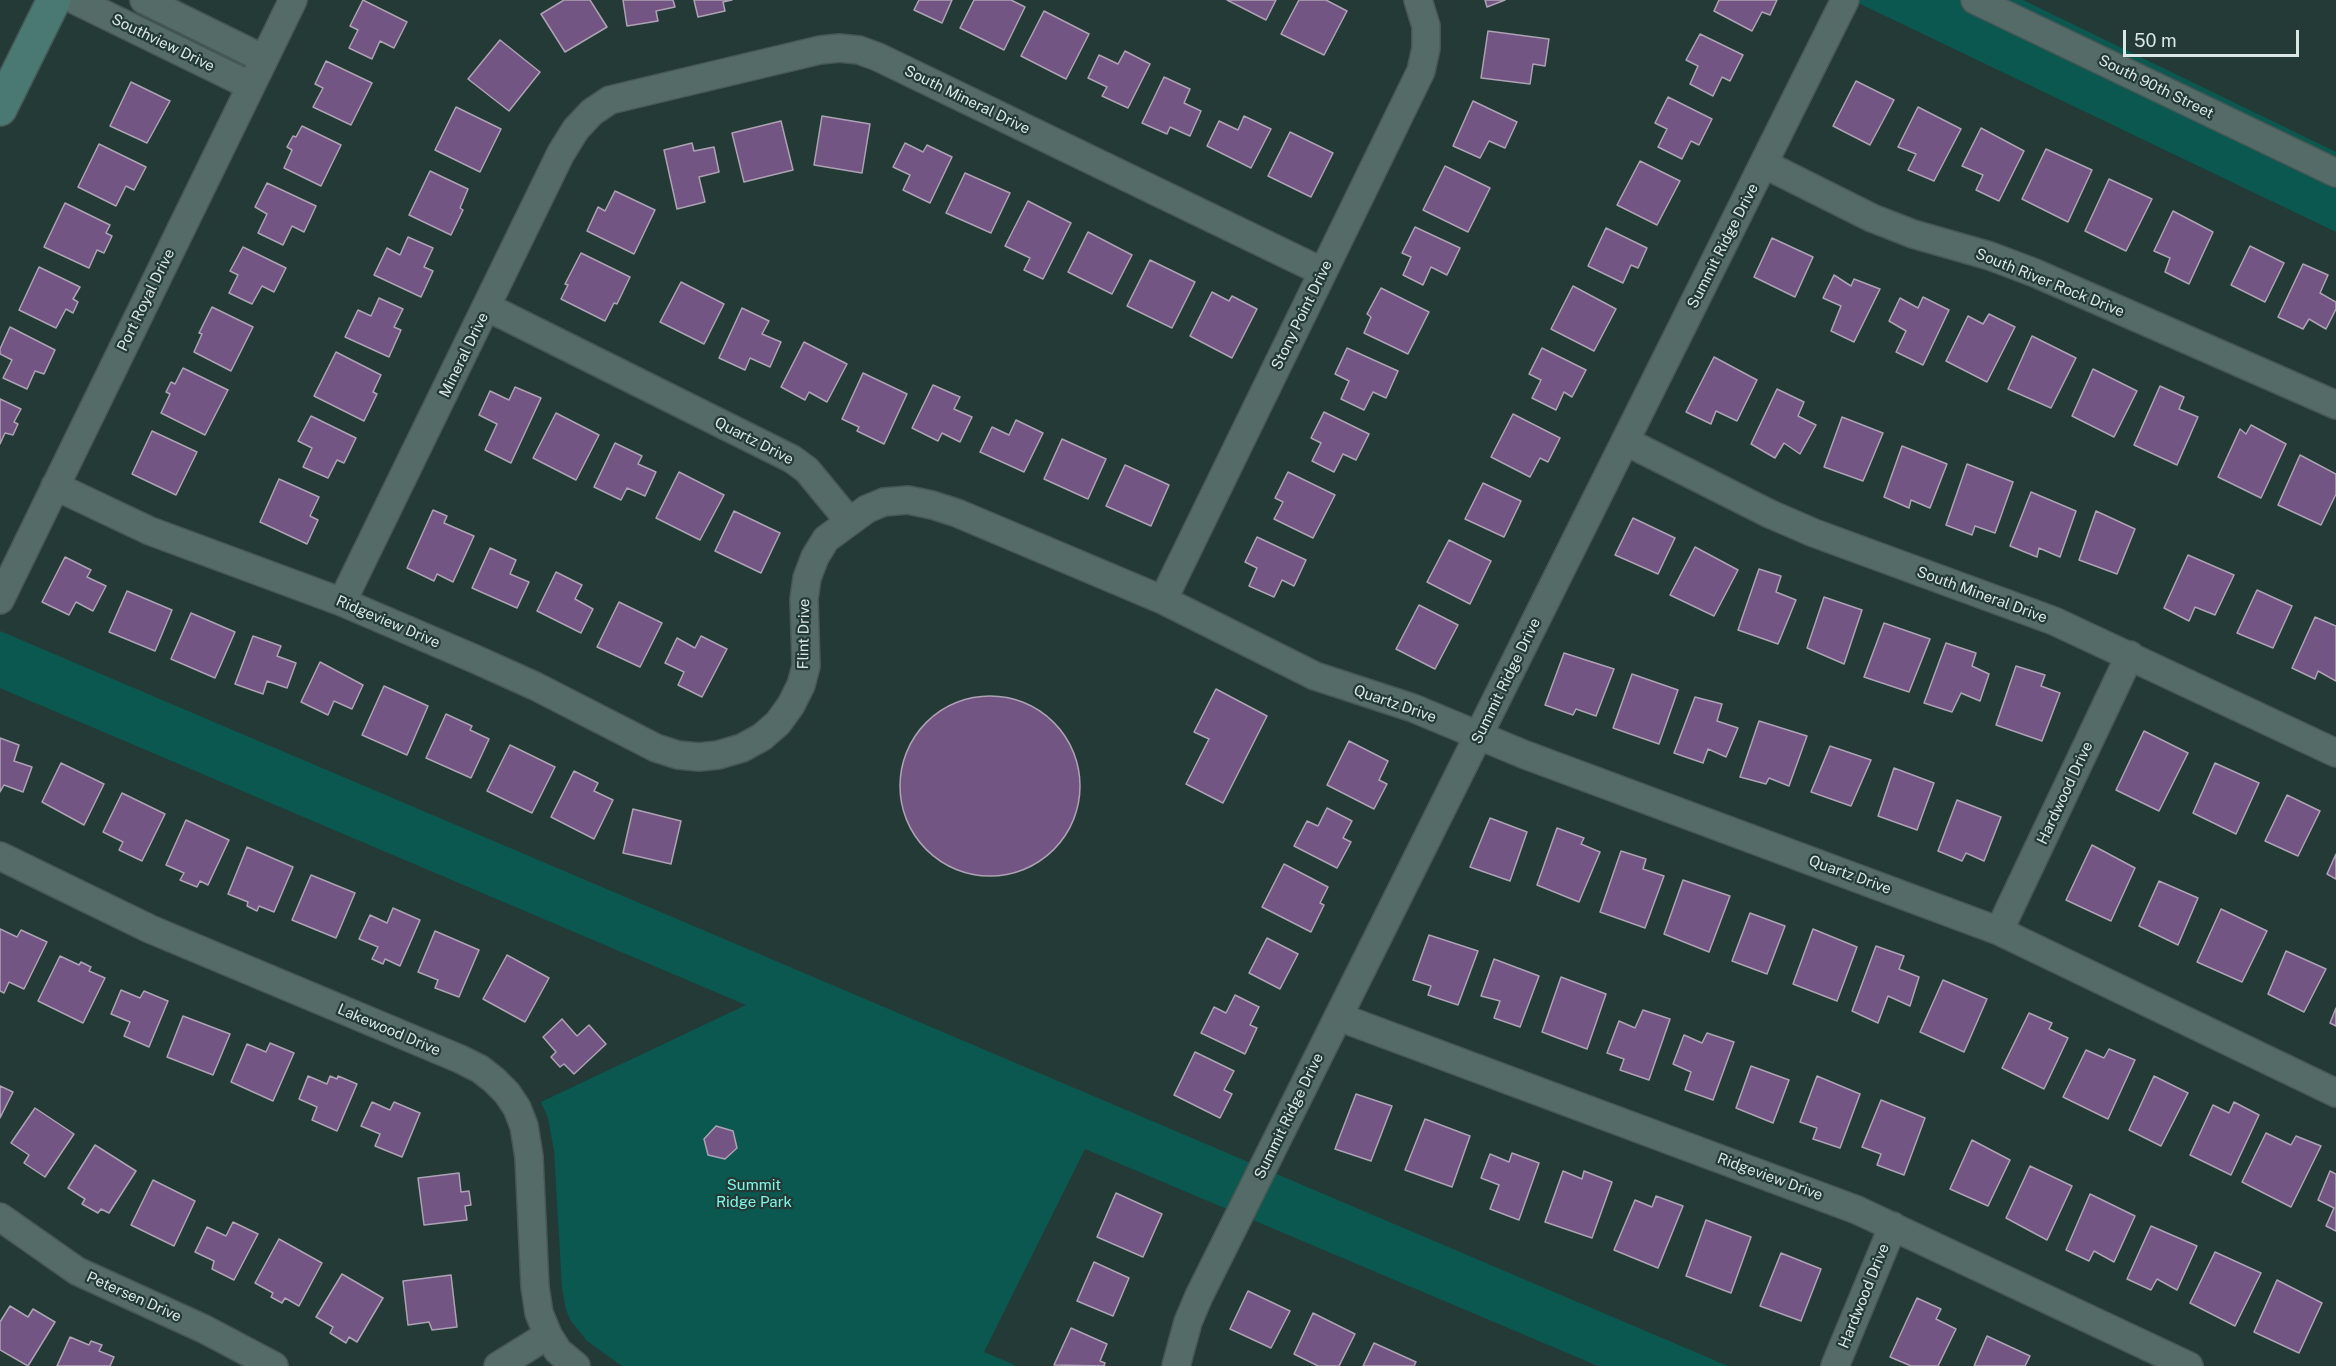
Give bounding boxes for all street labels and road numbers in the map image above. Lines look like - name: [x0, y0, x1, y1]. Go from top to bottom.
- street label: Southview Drive: [109, 10, 217, 76]
- street label: South 90th Street: [2096, 51, 2216, 123]
- street label: South Mineral Drive: [901, 62, 1033, 138]
- street label: Summit Ridge Drive: [1684, 181, 1762, 311]
- street label: South River Rock Drive: [1973, 245, 2127, 321]
- street label: Port Royal Drive: [113, 246, 179, 354]
- street label: Stony Point Drive: [1268, 257, 1336, 373]
- street label: Mineral Drive: [436, 310, 492, 400]
- street label: Quartz Drive: [711, 413, 797, 469]
- street label: South Mineral Drive: [1914, 563, 2050, 627]
- street label: Ridgeview Drive: [333, 592, 443, 652]
- street label: Flint Drive: [794, 598, 814, 670]
- street label: Summit Ridge Drive: [1468, 615, 1544, 747]
- street label: Quartz Drive: [1351, 681, 1439, 727]
- street label: Hardwood Drive: [2033, 739, 2097, 847]
- street label: Quartz Drive: [1806, 852, 1894, 898]
- street label: Lakewood Drive: [335, 1000, 443, 1060]
- street label: Summit Ridge Drive: [1251, 1050, 1327, 1182]
- street label: Ridgeview Drive: [1715, 1150, 1825, 1204]
- street label: Hardwood Drive: [1835, 1241, 1893, 1351]
- street label: Petersen Drive: [84, 1268, 184, 1326]

